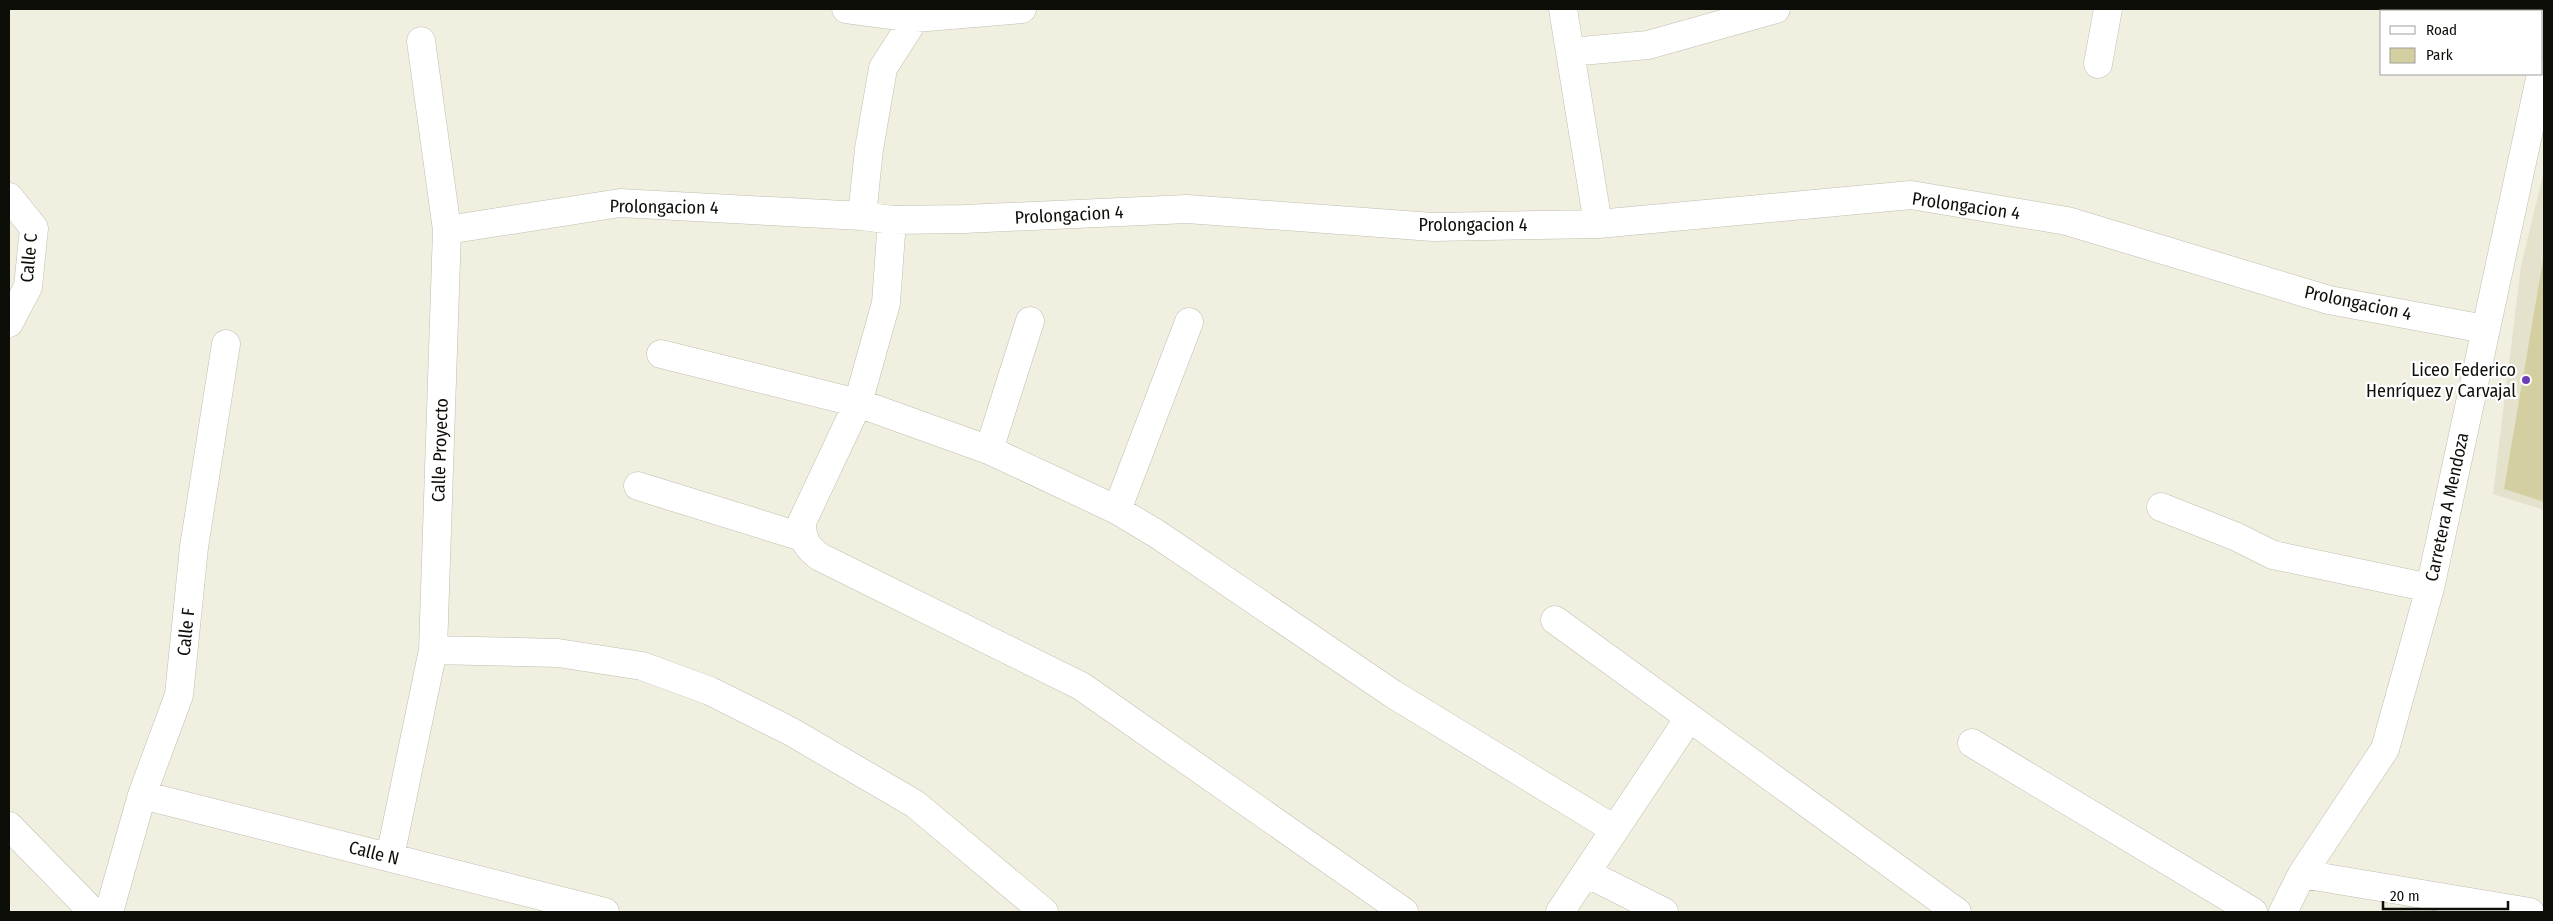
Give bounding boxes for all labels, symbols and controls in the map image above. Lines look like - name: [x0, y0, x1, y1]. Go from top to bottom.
- legend: [2380, 10, 2543, 75]
- text: Road: [2426, 21, 2457, 39]
- text: Park: [2426, 46, 2453, 64]
- street label: Prolongacion 4: [1910, 188, 2022, 225]
- street label: Prolongacion 4: [609, 195, 719, 219]
- street label: Prolongacion 4: [1014, 201, 1124, 229]
- street label: Prolongacion 4: [1419, 214, 1528, 236]
- street label: Calle C: [16, 232, 42, 284]
- street label: Prolongacion 4: [2302, 281, 2414, 325]
- place label: Liceo Federico Henríquez y Carvajal: [2366, 359, 2516, 402]
- marker: Liceo Federico Henríquez y Carvajal: [2520, 374, 2532, 386]
- street label: Calle Proyecto: [427, 398, 453, 502]
- street label: Carretera A Mendoza: [2420, 430, 2474, 583]
- street label: Calle F: [173, 607, 199, 657]
- street label: Calle N: [347, 836, 401, 870]
- scale bar: [2383, 878, 2508, 910]
- text: 20 m: [2390, 887, 2420, 905]

